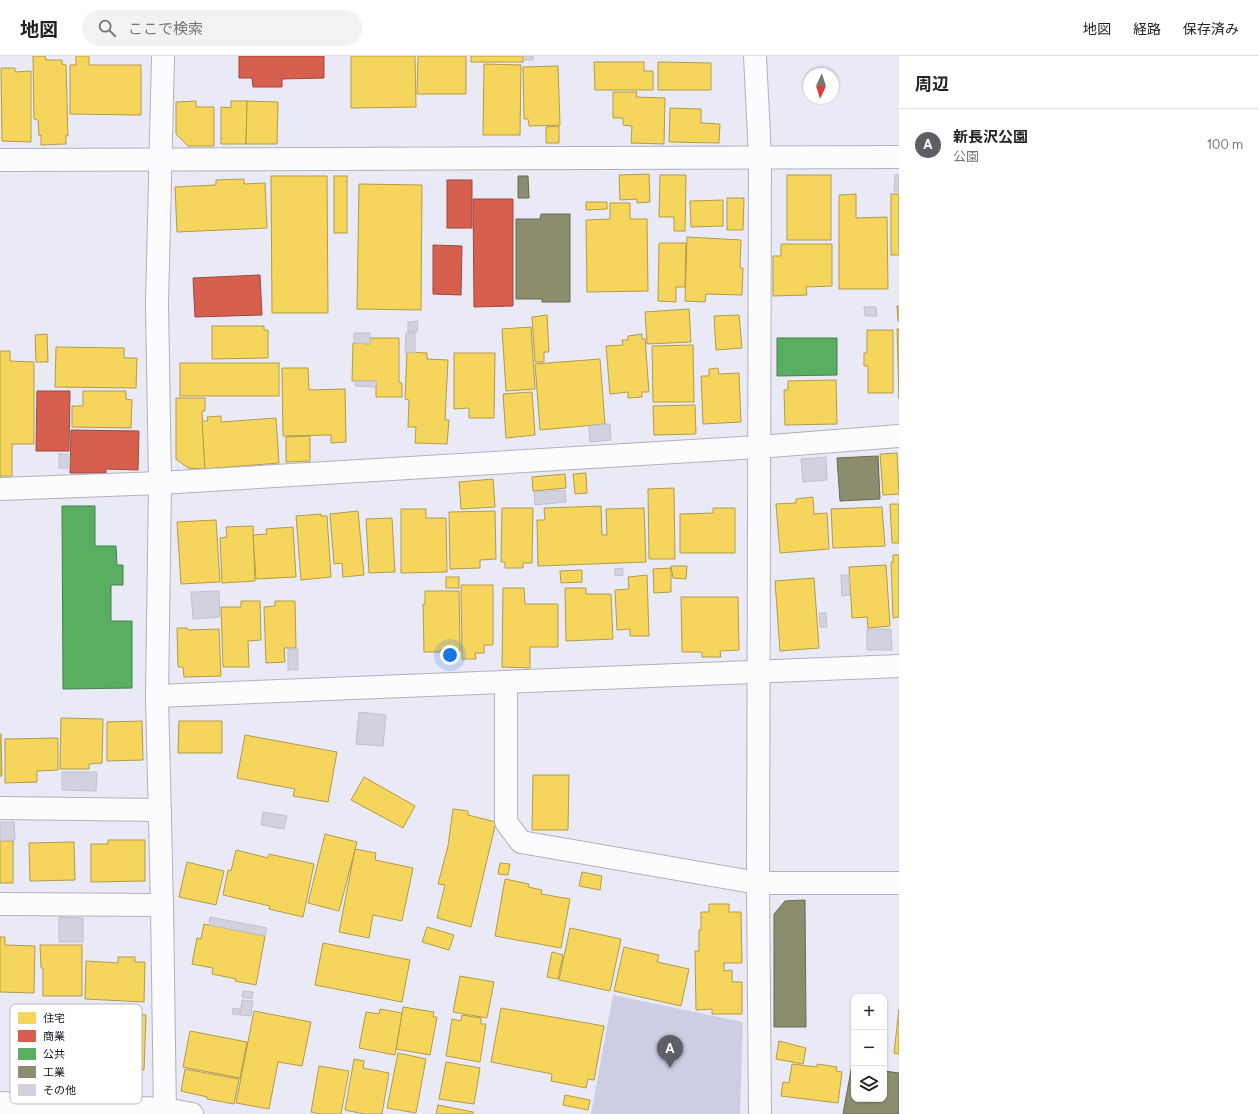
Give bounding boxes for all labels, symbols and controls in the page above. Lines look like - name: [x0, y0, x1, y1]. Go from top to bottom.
- search box: [82, 10, 362, 46]
- icon: search: [96, 17, 118, 39]
- text: 地図: [20, 18, 58, 41]
- text: ここで検索: [128, 20, 203, 38]
- text: 地図: [1083, 21, 1111, 38]
- text: 経路: [1133, 21, 1161, 38]
- text: 保存済み: [1183, 21, 1239, 38]
- north arrow: [803, 68, 839, 104]
- text: 周辺: [915, 74, 949, 94]
- text: 新長沢公園: [953, 128, 1028, 146]
- text: A: [923, 137, 933, 152]
- text: 100 m: [1207, 137, 1243, 152]
- text: 公園: [953, 149, 979, 164]
- your location: [440, 645, 460, 665]
- map controls: [851, 994, 887, 1102]
- button: +: [851, 994, 887, 1030]
- legend: [10, 1004, 142, 1104]
- text: 住宅: [43, 1012, 65, 1025]
- text: 商業: [43, 1030, 65, 1043]
- button: −: [851, 1030, 887, 1066]
- pin: A: [657, 1035, 683, 1068]
- text: 公共: [43, 1048, 65, 1061]
- text: 工業: [43, 1066, 65, 1079]
- button: layers: [851, 1066, 887, 1102]
- text: その他: [43, 1084, 76, 1097]

